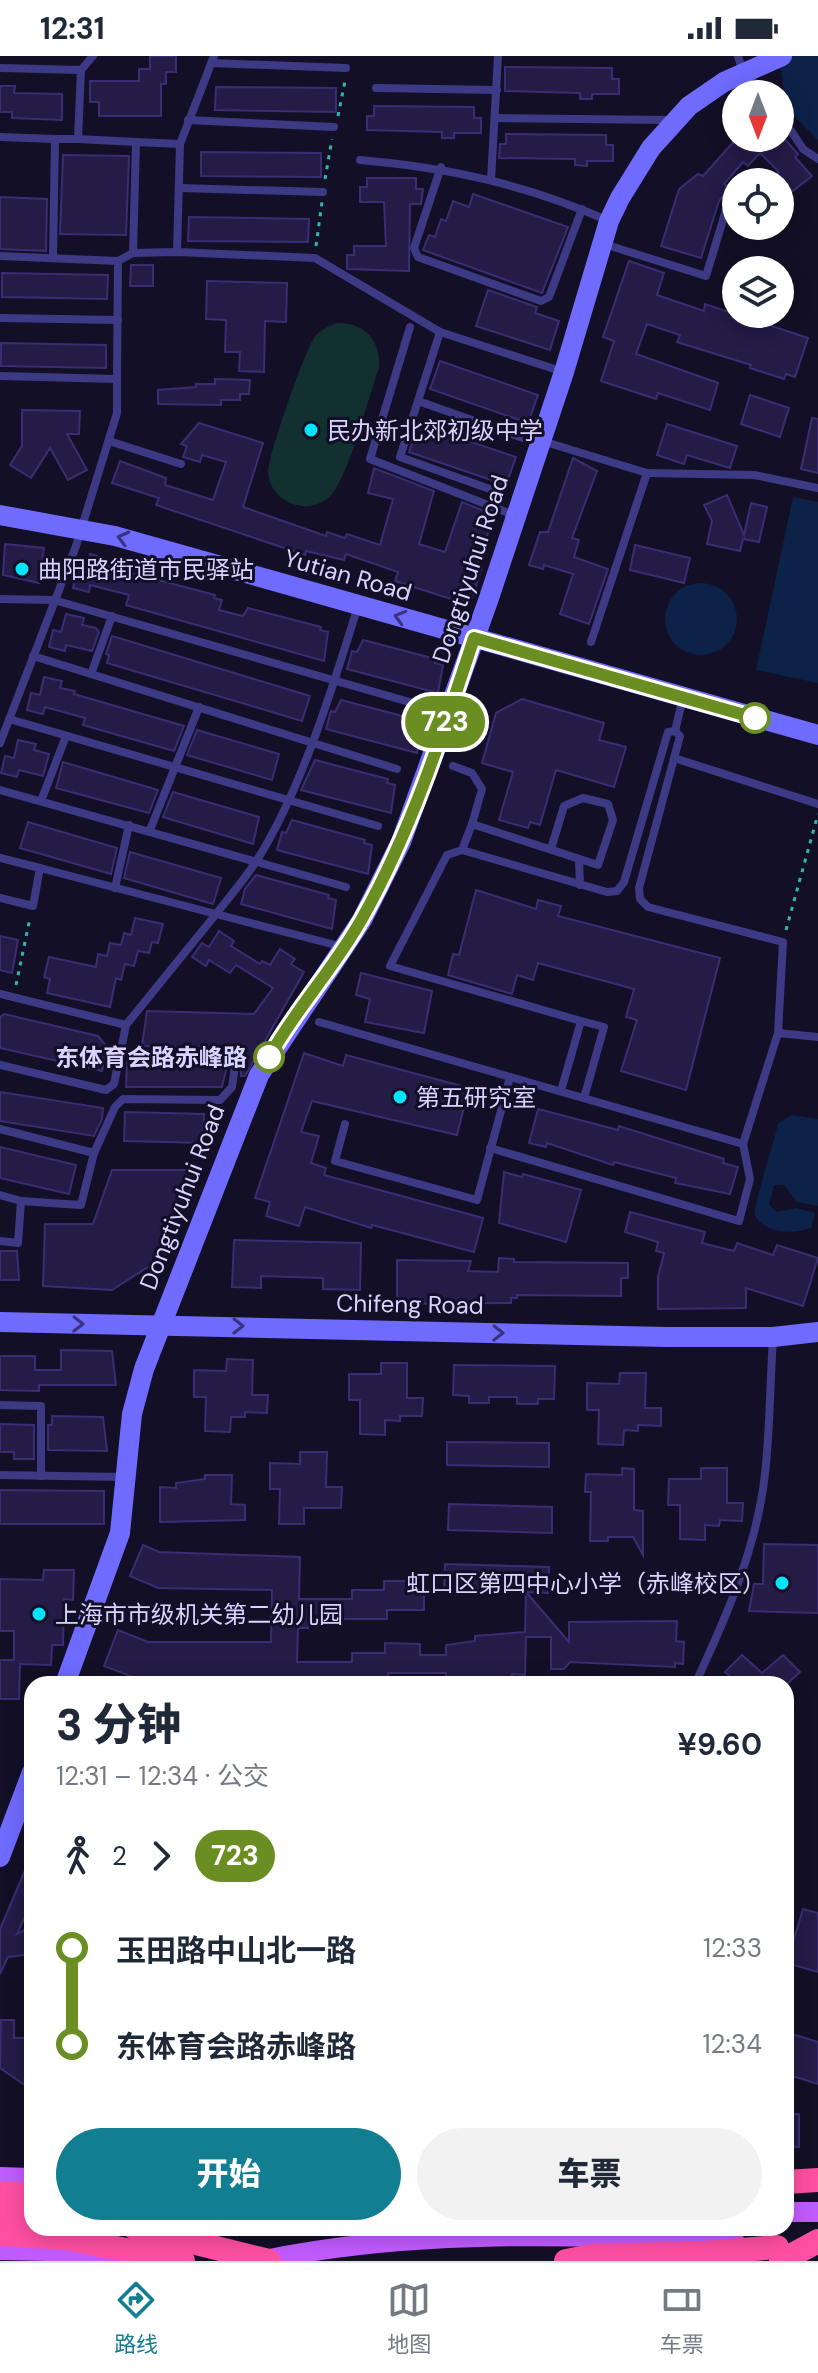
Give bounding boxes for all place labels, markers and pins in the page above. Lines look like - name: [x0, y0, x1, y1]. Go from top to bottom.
- place label: 民办新北郊初级中学: [327, 415, 543, 446]
- marker: 民办新北郊初级中学: [302, 421, 320, 439]
- place label: 曲阳路街道市民驿站: [38, 554, 254, 585]
- marker: 曲阳路街道市民驿站: [13, 560, 31, 578]
- unlabelled marker: [740, 703, 770, 733]
- place label: 东体育会路赤峰路: [55, 1042, 247, 1073]
- marker: 东体育会路赤峰路: [254, 1042, 284, 1072]
- place label: 第五研究室: [416, 1082, 536, 1113]
- marker: 第五研究室: [391, 1088, 409, 1106]
- place label: 虹口区第四中心小学（赤峰校区）: [406, 1568, 766, 1599]
- marker: 虹口区第四中心小学（赤峰校区）: [773, 1574, 791, 1592]
- place label: 上海市市级机关第二幼儿园: [55, 1599, 343, 1630]
- marker: 上海市市级机关第二幼儿园: [30, 1605, 48, 1623]

